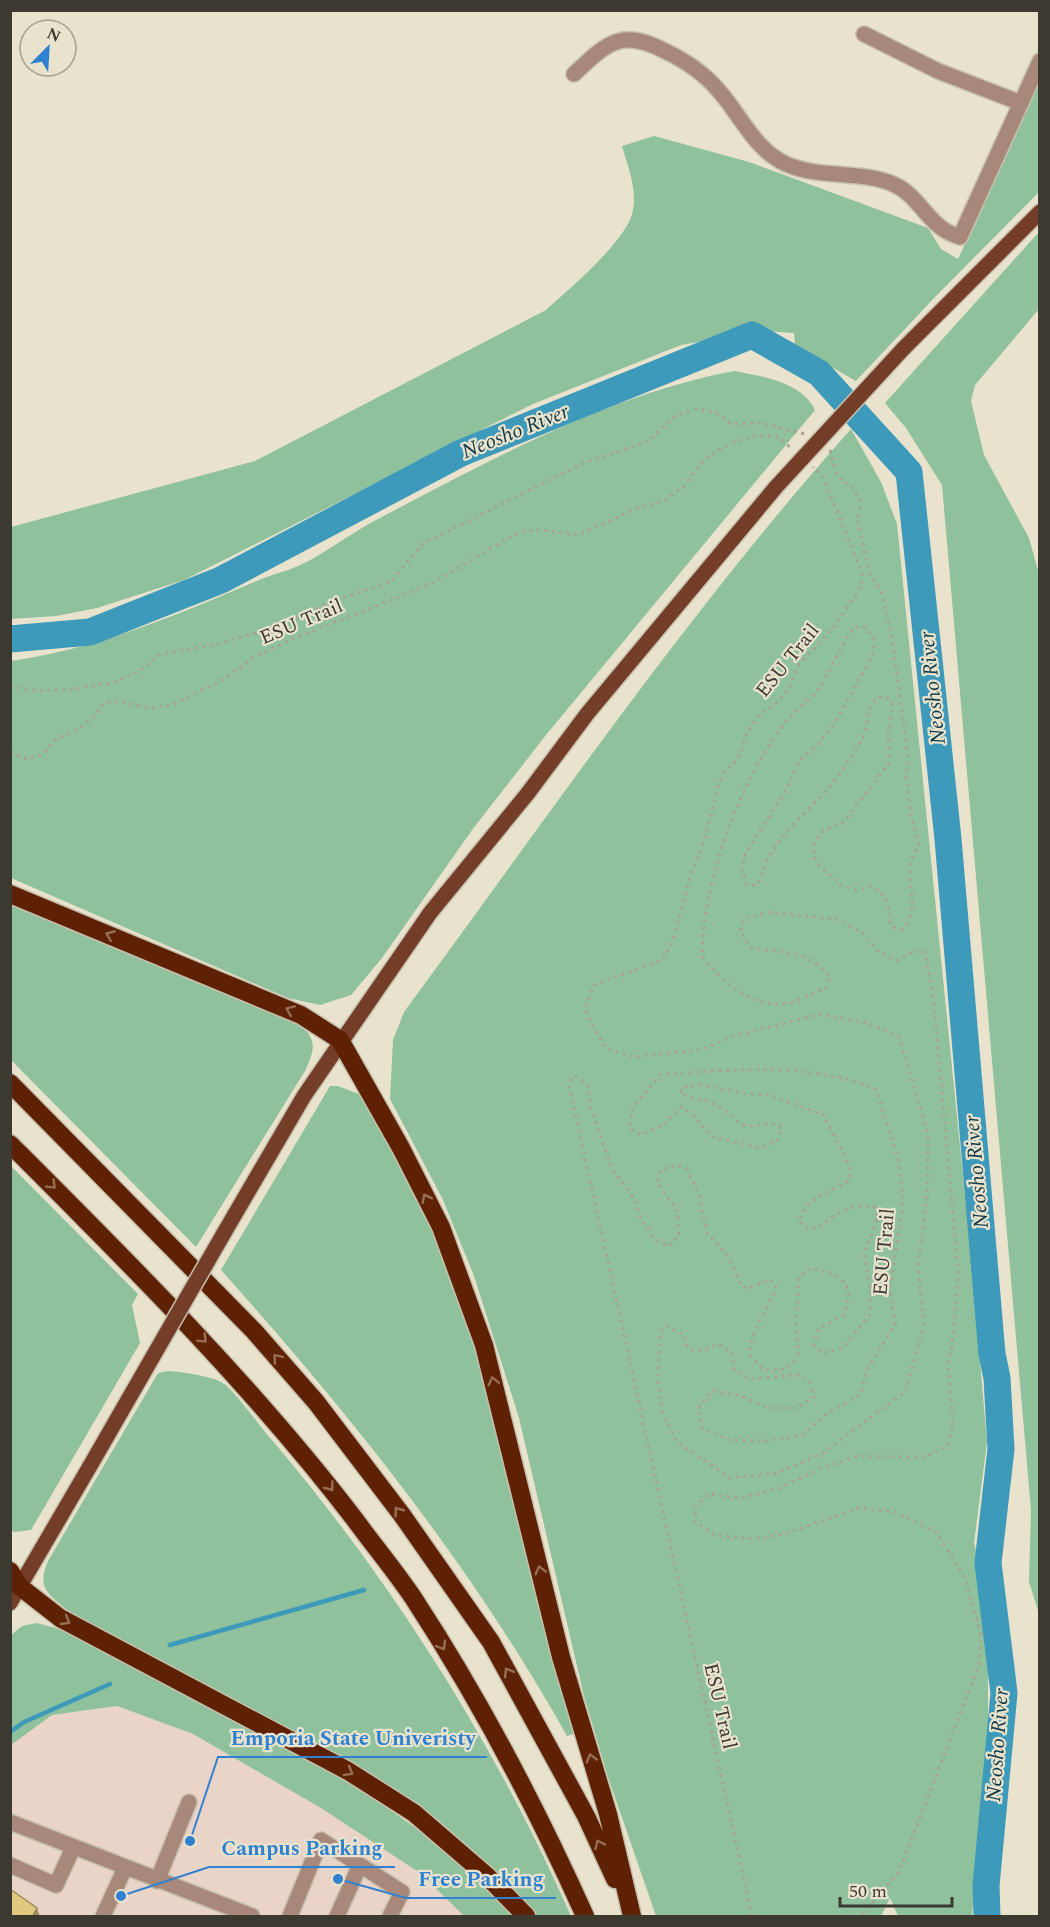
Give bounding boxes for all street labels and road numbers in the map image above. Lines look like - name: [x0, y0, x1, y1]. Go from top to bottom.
- street label: ESU Trail: [255, 591, 348, 653]
- street label: ESU Trail: [748, 617, 827, 704]
- street label: ESU Trail: [865, 1207, 903, 1297]
- street label: ESU Trail: [696, 1660, 745, 1752]

